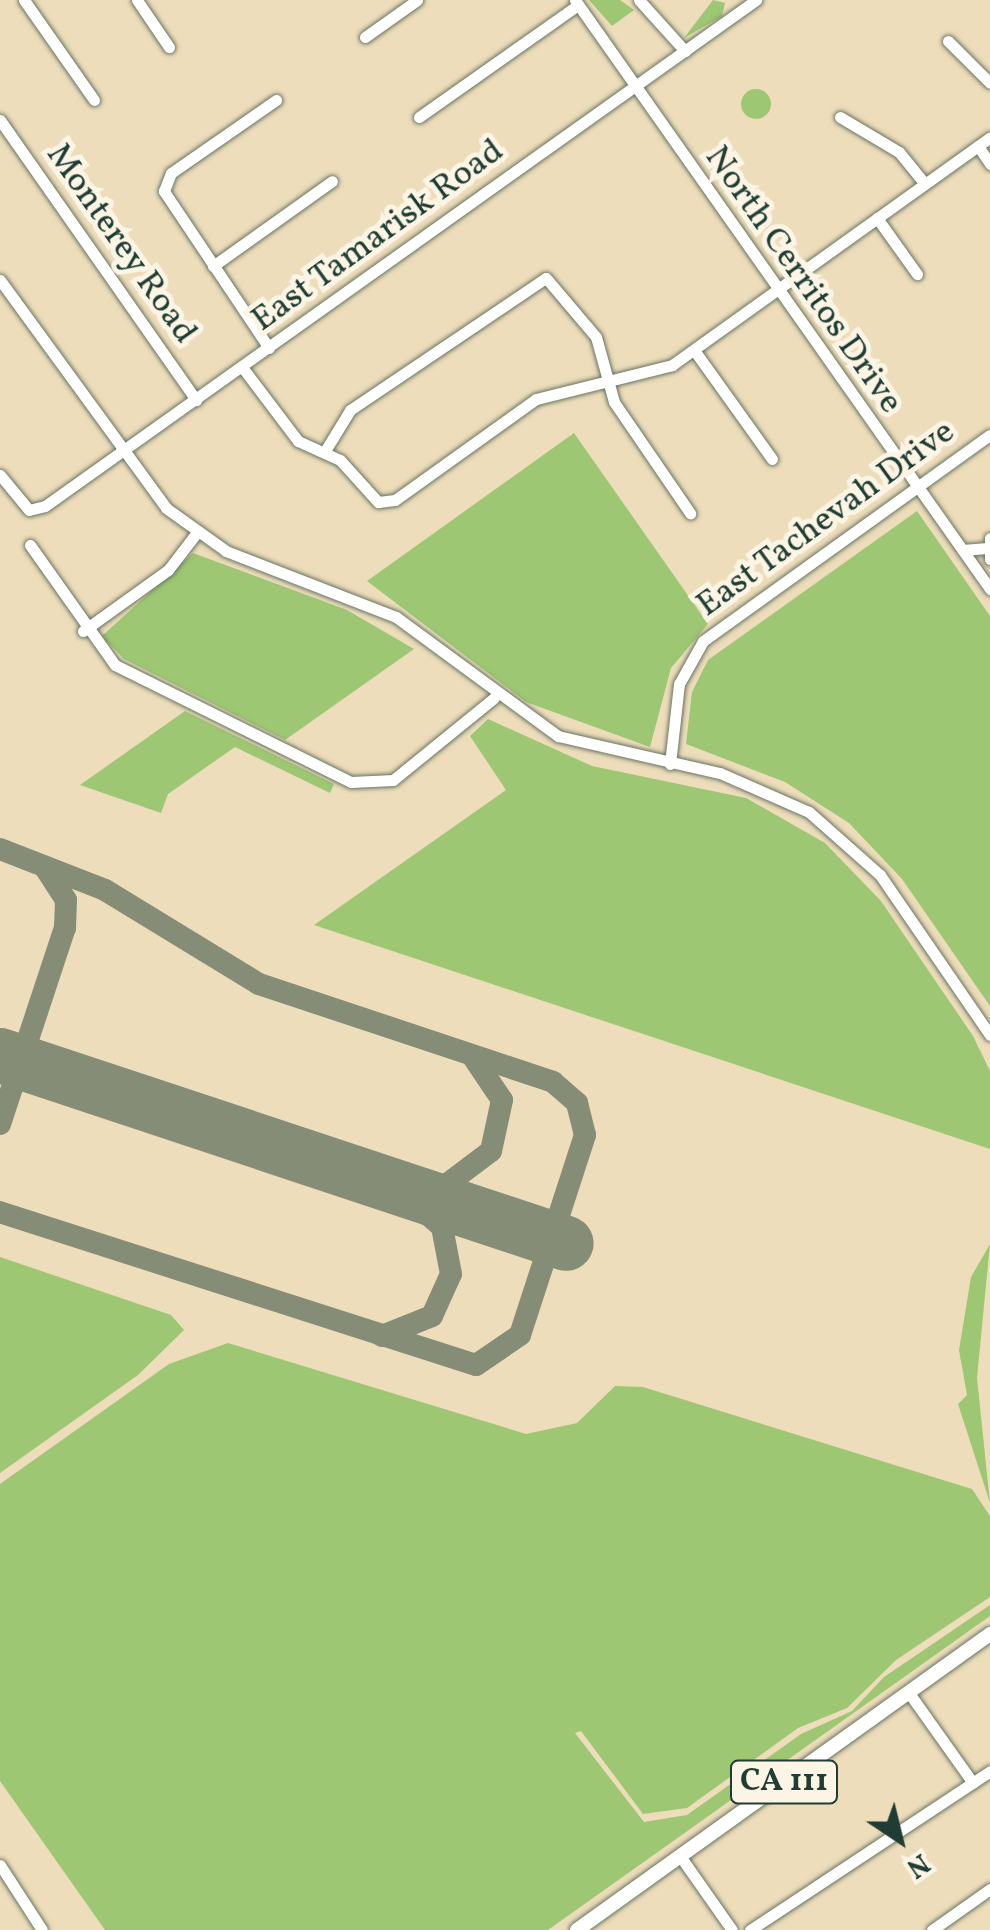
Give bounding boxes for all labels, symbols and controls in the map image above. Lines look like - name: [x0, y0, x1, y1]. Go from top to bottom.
- street label: East Tamarisk Road: [243, 130, 513, 342]
- street label: Monterey Road: [36, 135, 206, 353]
- street label: North Cerritos Drive: [695, 138, 911, 422]
- street label: East Tachevah Drive: [688, 411, 964, 627]
- road number: CA 111: [729, 1755, 839, 1809]
- north arrow: [850, 1790, 950, 1890]
- text: N: [898, 1843, 937, 1887]

